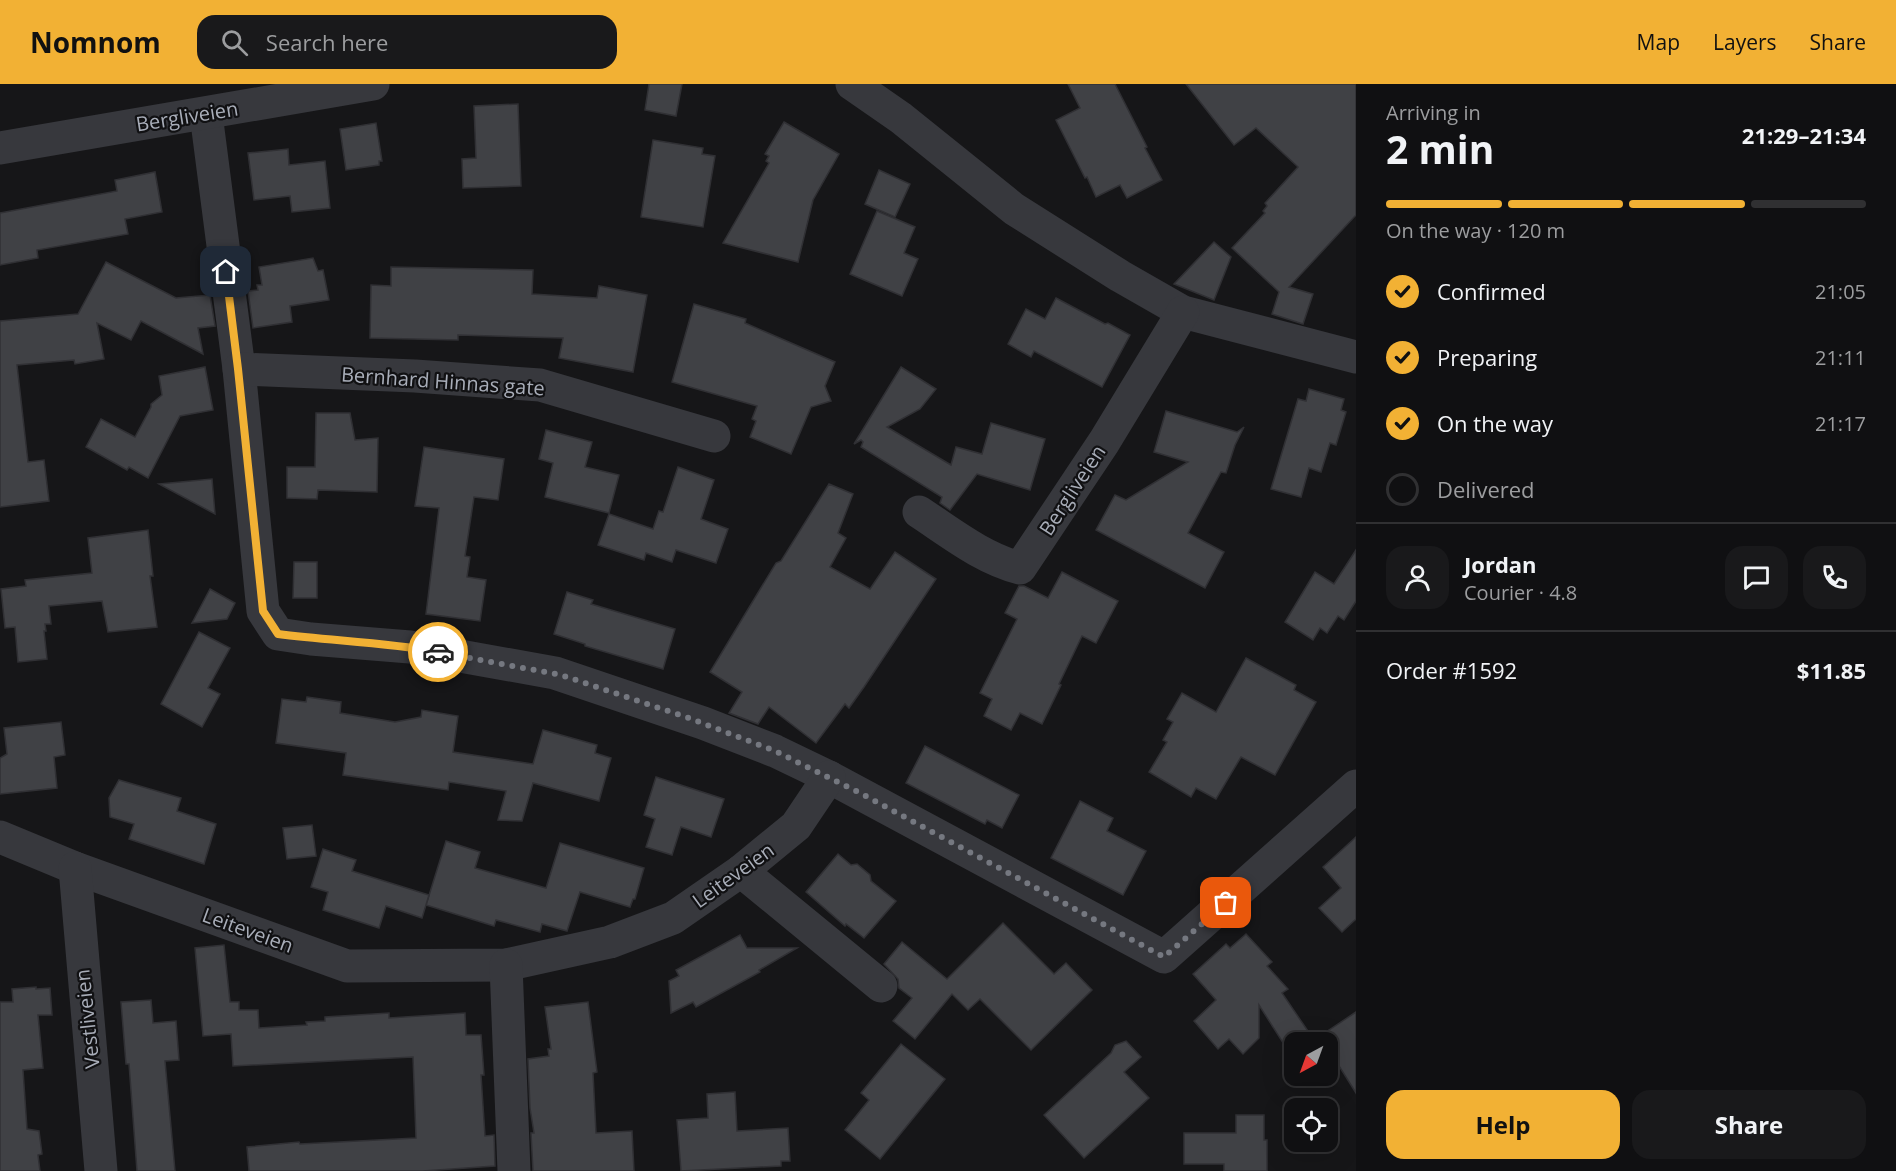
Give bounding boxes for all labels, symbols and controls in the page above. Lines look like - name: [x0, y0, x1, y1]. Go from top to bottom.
- search box: [197, 15, 617, 69]
- text: Nomnom: [30, 23, 161, 61]
- icon: search: [218, 26, 251, 59]
- text: Search here: [266, 27, 388, 57]
- text: Map: [1637, 28, 1680, 56]
- text: Layers: [1713, 28, 1777, 56]
- text: Share: [1810, 28, 1866, 56]
- street label: Bergliveien: [134, 95, 240, 137]
- text: Arriving in: [1386, 99, 1481, 126]
- text: 21:29–21:34: [1742, 120, 1866, 150]
- text: 2 min: [1386, 122, 1494, 175]
- text: On the way · 120 m: [1386, 217, 1565, 244]
- pin: [200, 246, 251, 297]
- icon: home: [209, 255, 242, 288]
- icon: check: [1386, 275, 1419, 308]
- text: Confirmed: [1437, 276, 1546, 306]
- text: 21:05: [1815, 278, 1866, 305]
- icon: check: [1386, 341, 1419, 374]
- text: Preparing: [1437, 342, 1537, 372]
- text: 21:11: [1815, 344, 1866, 371]
- street label: Bernhard Hinnas gate: [340, 360, 546, 402]
- icon: check: [1386, 407, 1419, 440]
- text: On the way: [1437, 408, 1553, 438]
- text: 21:17: [1815, 410, 1866, 437]
- street label: Bergliveien: [1033, 439, 1111, 541]
- text: Delivered: [1437, 474, 1535, 504]
- button: person: [1386, 546, 1449, 609]
- button: chat: [1725, 546, 1788, 609]
- button: phone: [1803, 546, 1866, 609]
- text: Jordan: [1464, 549, 1537, 579]
- text: Courier · 4.8: [1464, 579, 1577, 606]
- courier: [408, 622, 468, 682]
- icon: car: [422, 636, 455, 669]
- text: Order #1592: [1386, 655, 1517, 685]
- text: $11.85: [1797, 655, 1866, 685]
- street label: Leiteveien: [687, 836, 779, 914]
- pin: [1200, 877, 1251, 928]
- icon: bag: [1209, 886, 1242, 919]
- street label: Leiteveien: [199, 901, 297, 959]
- street label: Vestliveien: [68, 968, 106, 1070]
- north arrow: [1284, 1032, 1338, 1086]
- map controls: [1284, 1032, 1338, 1152]
- button: Help: [1386, 1090, 1620, 1159]
- button: Share: [1632, 1090, 1866, 1159]
- button: locate: [1284, 1098, 1338, 1152]

